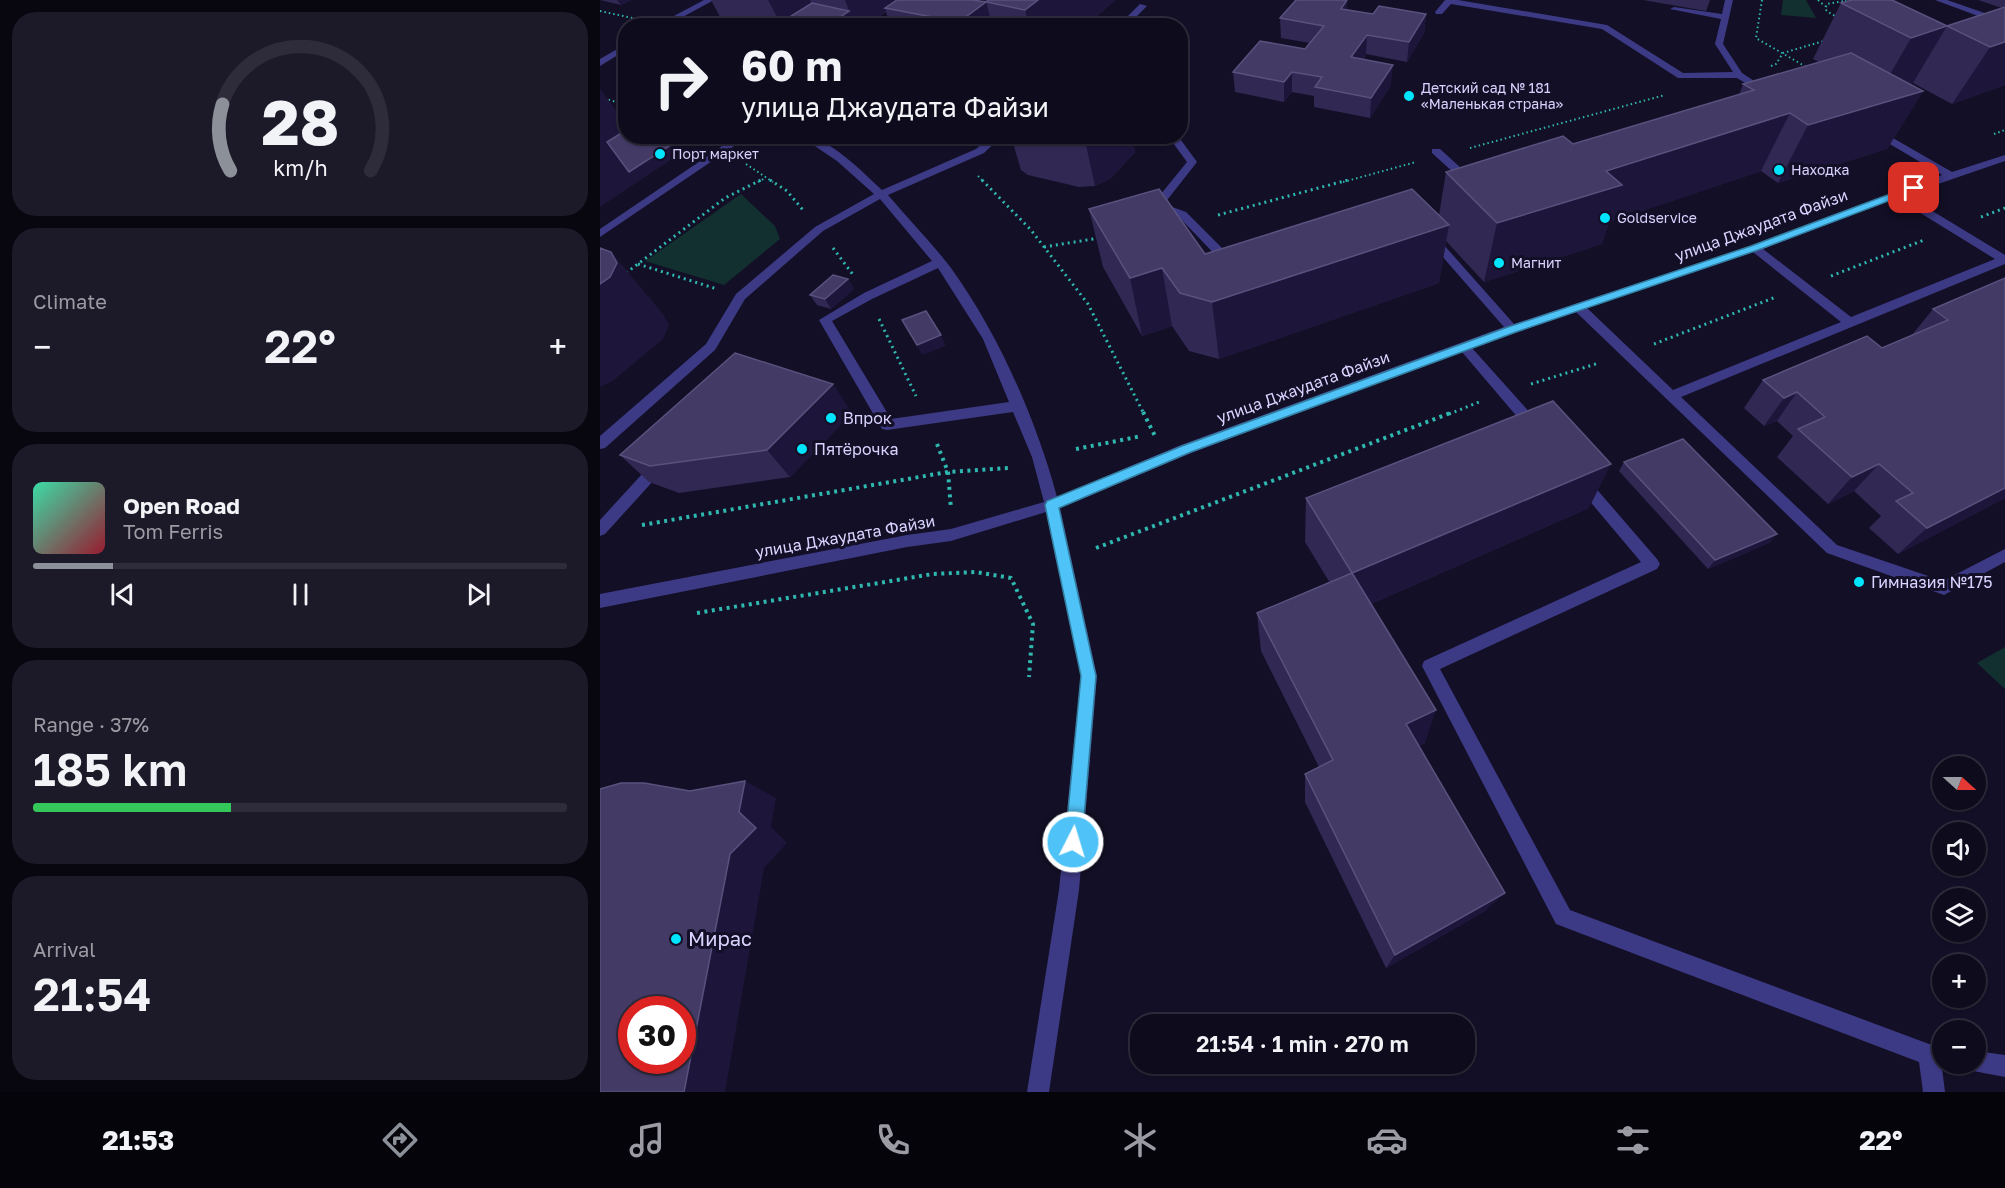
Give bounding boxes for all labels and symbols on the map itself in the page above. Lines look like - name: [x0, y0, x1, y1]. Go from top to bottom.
- place label: Детский сад № 181 «Маленькая страна»: [1421, 79, 1564, 112]
- marker: Детский сад № 181 «Маленькая страна»: [1402, 89, 1416, 103]
- place label: Порт маркет: [672, 145, 759, 162]
- marker: Порт маркет: [653, 147, 667, 161]
- place label: Находка: [1791, 161, 1850, 178]
- pin: [1888, 162, 1939, 213]
- marker: Находка: [1772, 163, 1786, 177]
- street label: улица Джаудата Файзи: [1672, 184, 1850, 266]
- place label: Goldservice: [1617, 209, 1697, 226]
- marker: Goldservice: [1598, 211, 1612, 225]
- place label: Магнит: [1511, 254, 1561, 271]
- marker: Магнит: [1492, 256, 1506, 270]
- street label: улица Джаудата Файзи: [1214, 346, 1392, 428]
- place label: Впрок: [843, 408, 892, 428]
- marker: Впрок: [824, 411, 838, 425]
- place label: Пятёрочка: [814, 439, 898, 459]
- marker: Пятёрочка: [795, 442, 809, 456]
- street label: улица Джаудата Файзи: [753, 510, 937, 562]
- place label: Гимназия №175: [1871, 572, 1993, 592]
- marker: Гимназия №175: [1852, 575, 1866, 589]
- north arrow: [1932, 756, 1986, 810]
- position arrow: [1041, 810, 1105, 874]
- place label: Мирас: [688, 926, 752, 950]
- marker: Мирас: [669, 932, 683, 946]
- speed limit sign: 30: [618, 996, 696, 1074]

